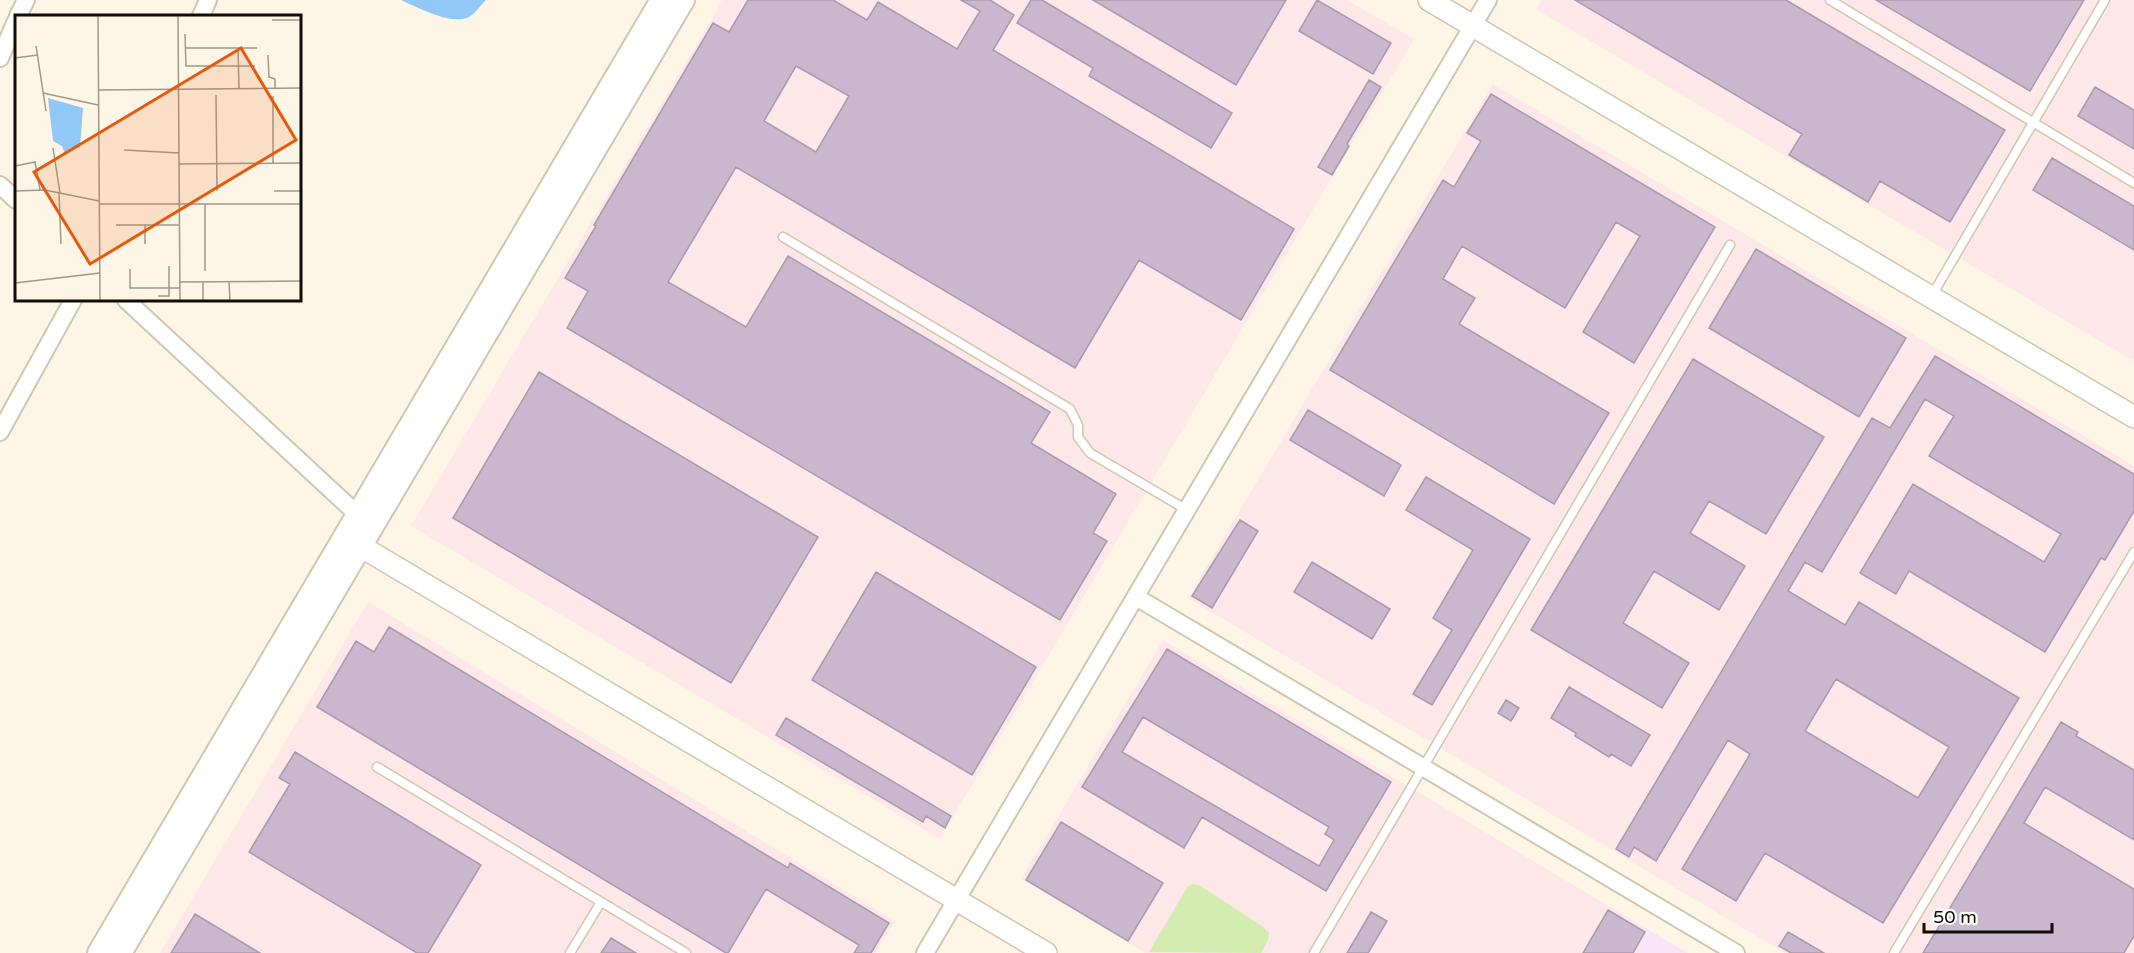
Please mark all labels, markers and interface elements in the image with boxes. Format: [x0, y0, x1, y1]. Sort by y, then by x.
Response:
inset map [15, 15, 302, 302]
scale bar [1924, 896, 2052, 934]
text: 50 m [1933, 906, 1977, 928]

